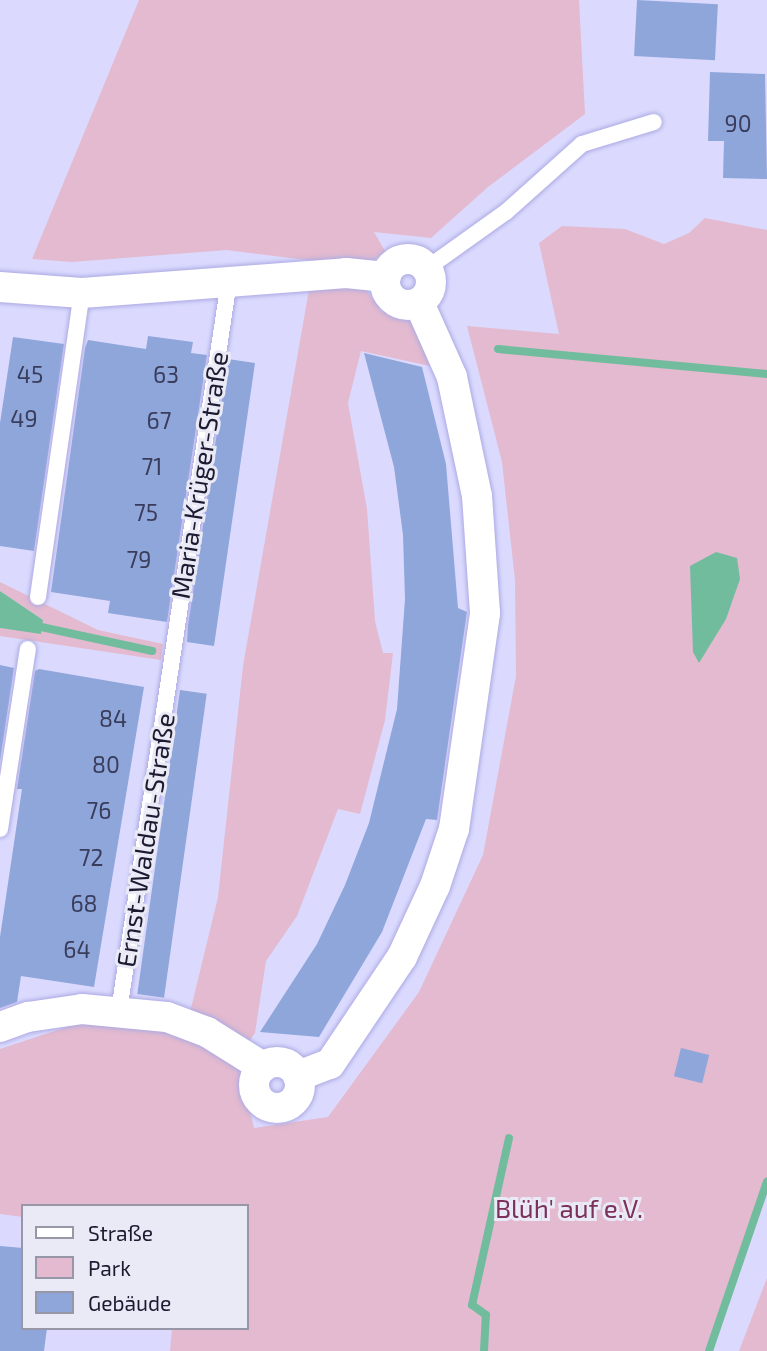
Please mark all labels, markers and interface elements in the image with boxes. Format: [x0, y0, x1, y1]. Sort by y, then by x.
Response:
house number: 90 [724, 109, 752, 137]
street label: Maria-Krüger-Straße [164, 349, 234, 601]
house number: 45 [17, 360, 43, 388]
house number: 63 [153, 360, 179, 388]
house number: 49 [10, 404, 38, 432]
house number: 67 [147, 406, 171, 434]
house number: 71 [142, 452, 162, 480]
house number: 75 [134, 498, 158, 526]
house number: 79 [127, 545, 151, 573]
house number: 84 [99, 704, 127, 732]
street label: Ernst-Waldau-Straße [110, 711, 180, 969]
house number: 80 [92, 750, 120, 778]
house number: 76 [87, 796, 111, 824]
house number: 72 [79, 843, 103, 871]
house number: 68 [70, 889, 98, 917]
house number: 64 [63, 935, 91, 963]
park label: Blüh' auf e.V. [495, 1192, 643, 1224]
legend [21, 1204, 248, 1330]
text: Straße [88, 1220, 153, 1245]
text: Park [88, 1255, 131, 1280]
text: Gebäude [88, 1290, 171, 1315]

